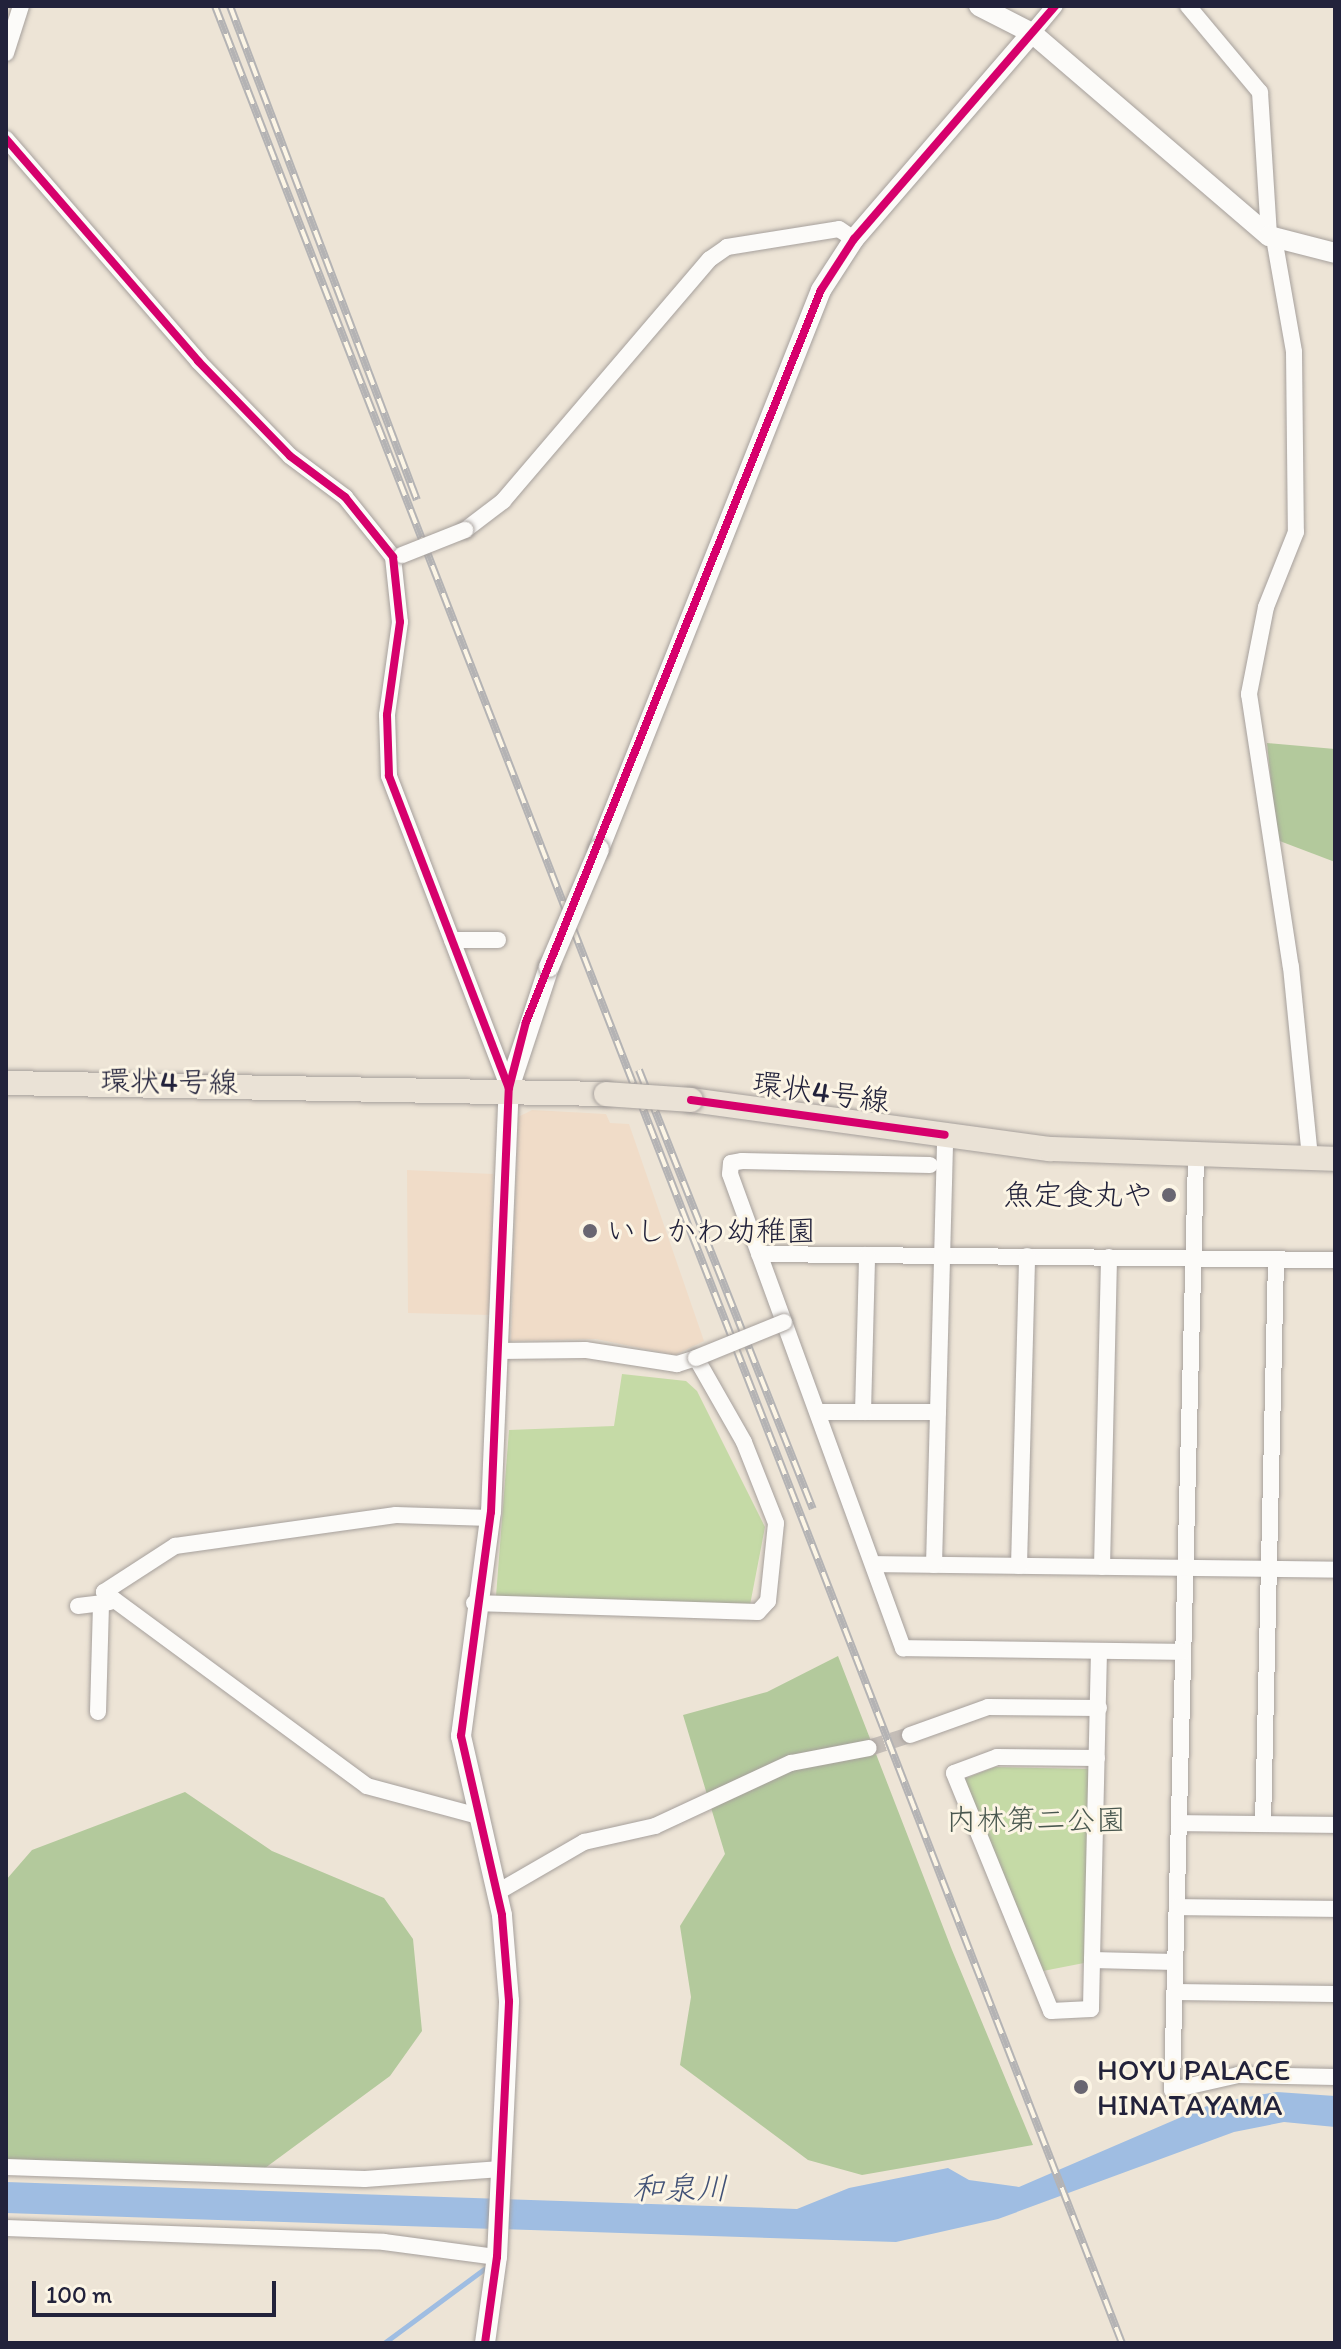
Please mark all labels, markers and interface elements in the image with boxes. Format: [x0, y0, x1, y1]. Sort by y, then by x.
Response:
street label: 環状4号線 [100, 1063, 238, 1101]
street label: 環状4号線 [750, 1065, 892, 1119]
place label: 魚定食丸や [1003, 1177, 1153, 1213]
marker: 魚定食丸や [1160, 1186, 1178, 1204]
place label: いしかわ幼稚園 [606, 1213, 816, 1249]
marker: いしかわ幼稚園 [581, 1222, 599, 1240]
park label: 内林第二公園 [946, 1802, 1126, 1838]
place label: HOYU PALACE HINATAYAMA [1097, 2052, 1289, 2122]
marker: HOYU PALACE HINATAYAMA [1072, 2078, 1090, 2096]
water label: 和泉川 [632, 2169, 728, 2207]
scale bar [36, 2265, 280, 2315]
text: 100 m [46, 2280, 112, 2309]

